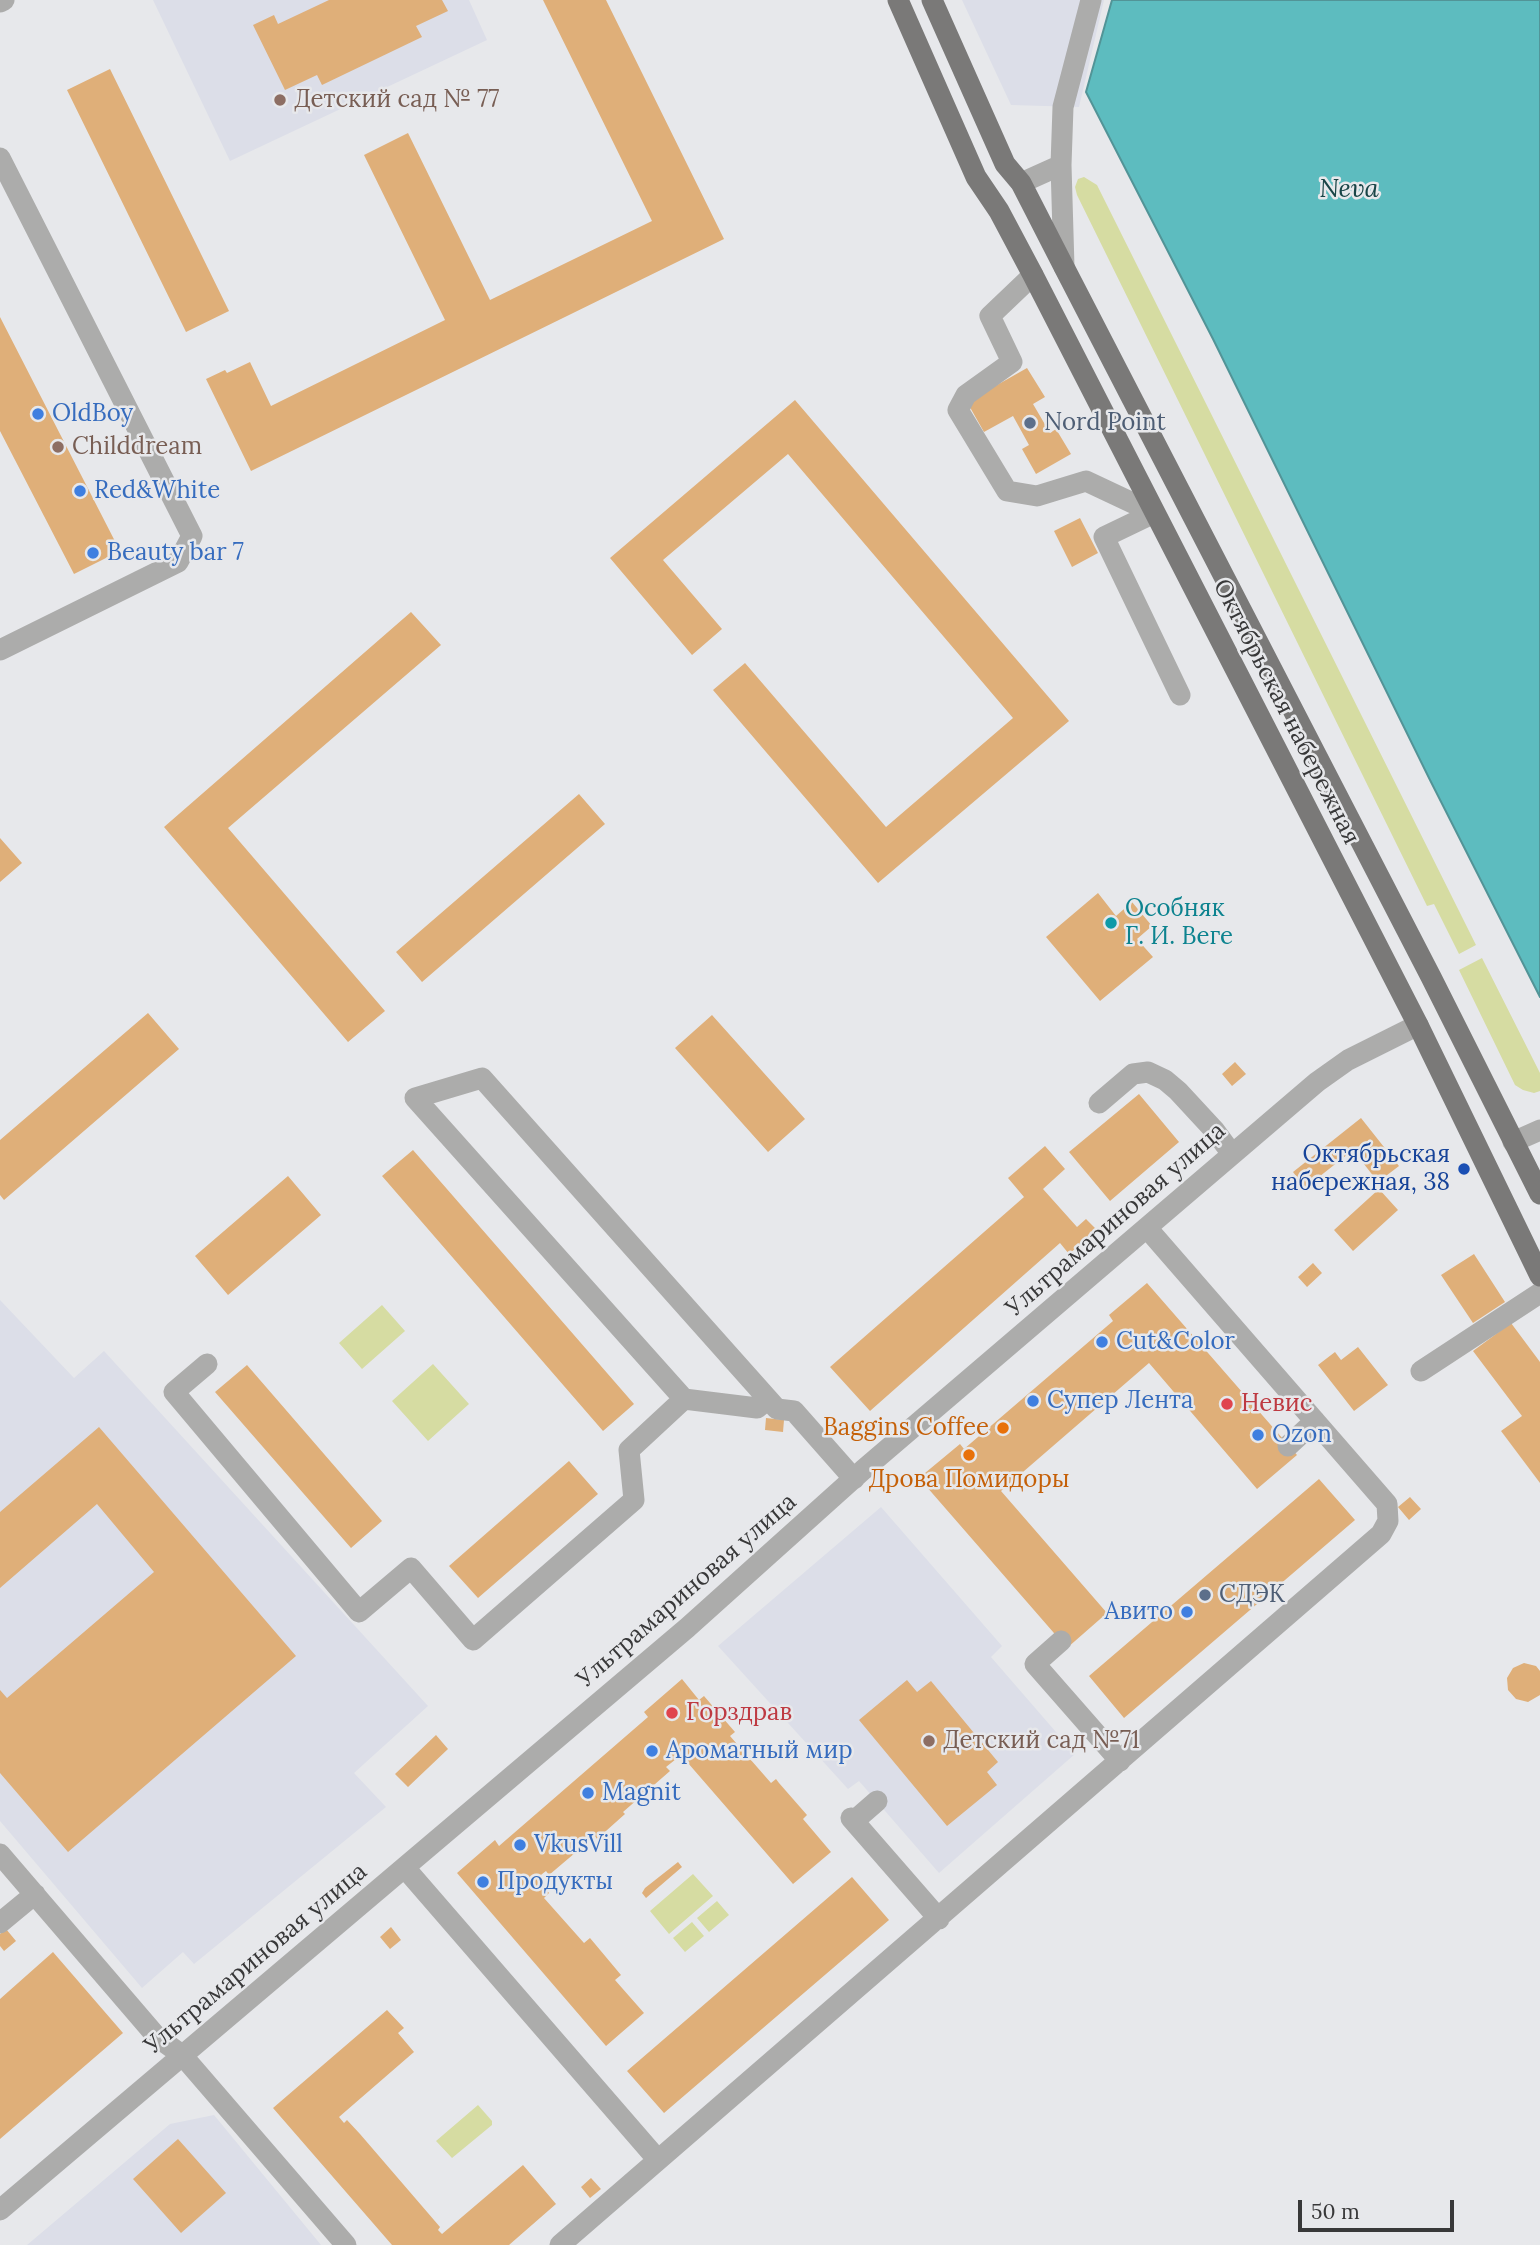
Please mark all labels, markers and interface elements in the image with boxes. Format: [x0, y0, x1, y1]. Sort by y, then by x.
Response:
place label: Детский сад № 77 [294, 86, 499, 114]
marker: Детский сад № 77 [272, 92, 288, 108]
water label: Neva [1319, 174, 1379, 206]
place label: OldBoy [52, 400, 133, 428]
marker: OldBoy [30, 406, 46, 422]
place label: Nord Point [1044, 409, 1166, 437]
marker: Nord Point [1022, 415, 1038, 431]
place label: Childdream [72, 433, 202, 461]
marker: Childdream [50, 439, 66, 455]
place label: Red&White [94, 477, 220, 505]
marker: Red&White [72, 483, 88, 499]
place label: Beauty bar 7 [107, 539, 244, 567]
marker: Beauty bar 7 [85, 545, 101, 561]
street label: Октябрьская набережная [1207, 575, 1365, 849]
place label: Особняк Г. И. Веге [1125, 895, 1233, 951]
marker: Особняк Г. И. Веге [1103, 915, 1119, 931]
street label: Ультрамариновая улица [1000, 1117, 1232, 1323]
place label: Октябрьская набережная, 38 [1271, 1141, 1450, 1197]
marker: Октябрьская набережная, 38 [1456, 1161, 1472, 1177]
place label: Cut&Color [1116, 1328, 1235, 1356]
marker: Cut&Color [1094, 1334, 1110, 1350]
place label: Супер Лента [1047, 1387, 1193, 1415]
place label: Невис [1241, 1390, 1313, 1418]
marker: Супер Лента [1025, 1393, 1041, 1409]
marker: Невис [1219, 1396, 1235, 1412]
place label: Baggins Coffee [823, 1414, 989, 1442]
marker: Baggins Coffee [995, 1420, 1011, 1436]
place label: Ozon [1272, 1421, 1332, 1449]
marker: Ozon [1250, 1427, 1266, 1443]
marker: Дрова Помидоры [961, 1447, 977, 1463]
place label: Дрова Помидоры [868, 1466, 1070, 1494]
street label: Ультрамариновая улица [571, 1488, 803, 1694]
place label: СДЭК [1219, 1581, 1285, 1609]
marker: СДЭК [1197, 1587, 1213, 1603]
place label: Авито [1105, 1598, 1173, 1626]
marker: Авито [1179, 1604, 1195, 1620]
place label: Горздрав [686, 1699, 792, 1727]
marker: Горздрав [664, 1705, 680, 1721]
place label: Детский сад №71 [943, 1727, 1140, 1755]
marker: Детский сад №71 [921, 1733, 937, 1749]
place label: Ароматный мир [666, 1737, 853, 1765]
marker: Ароматный мир [644, 1743, 660, 1759]
place label: Magnit [602, 1779, 681, 1807]
marker: Magnit [580, 1785, 596, 1801]
place label: VkusVill [534, 1831, 623, 1859]
marker: VkusVill [512, 1837, 528, 1853]
street label: Ультрамариновая улица [139, 1858, 373, 2060]
place label: Продукты [497, 1868, 613, 1896]
marker: Продукты [475, 1874, 491, 1890]
scale bar [1302, 2186, 1458, 2230]
text: 50 m [1311, 2198, 1360, 2225]

